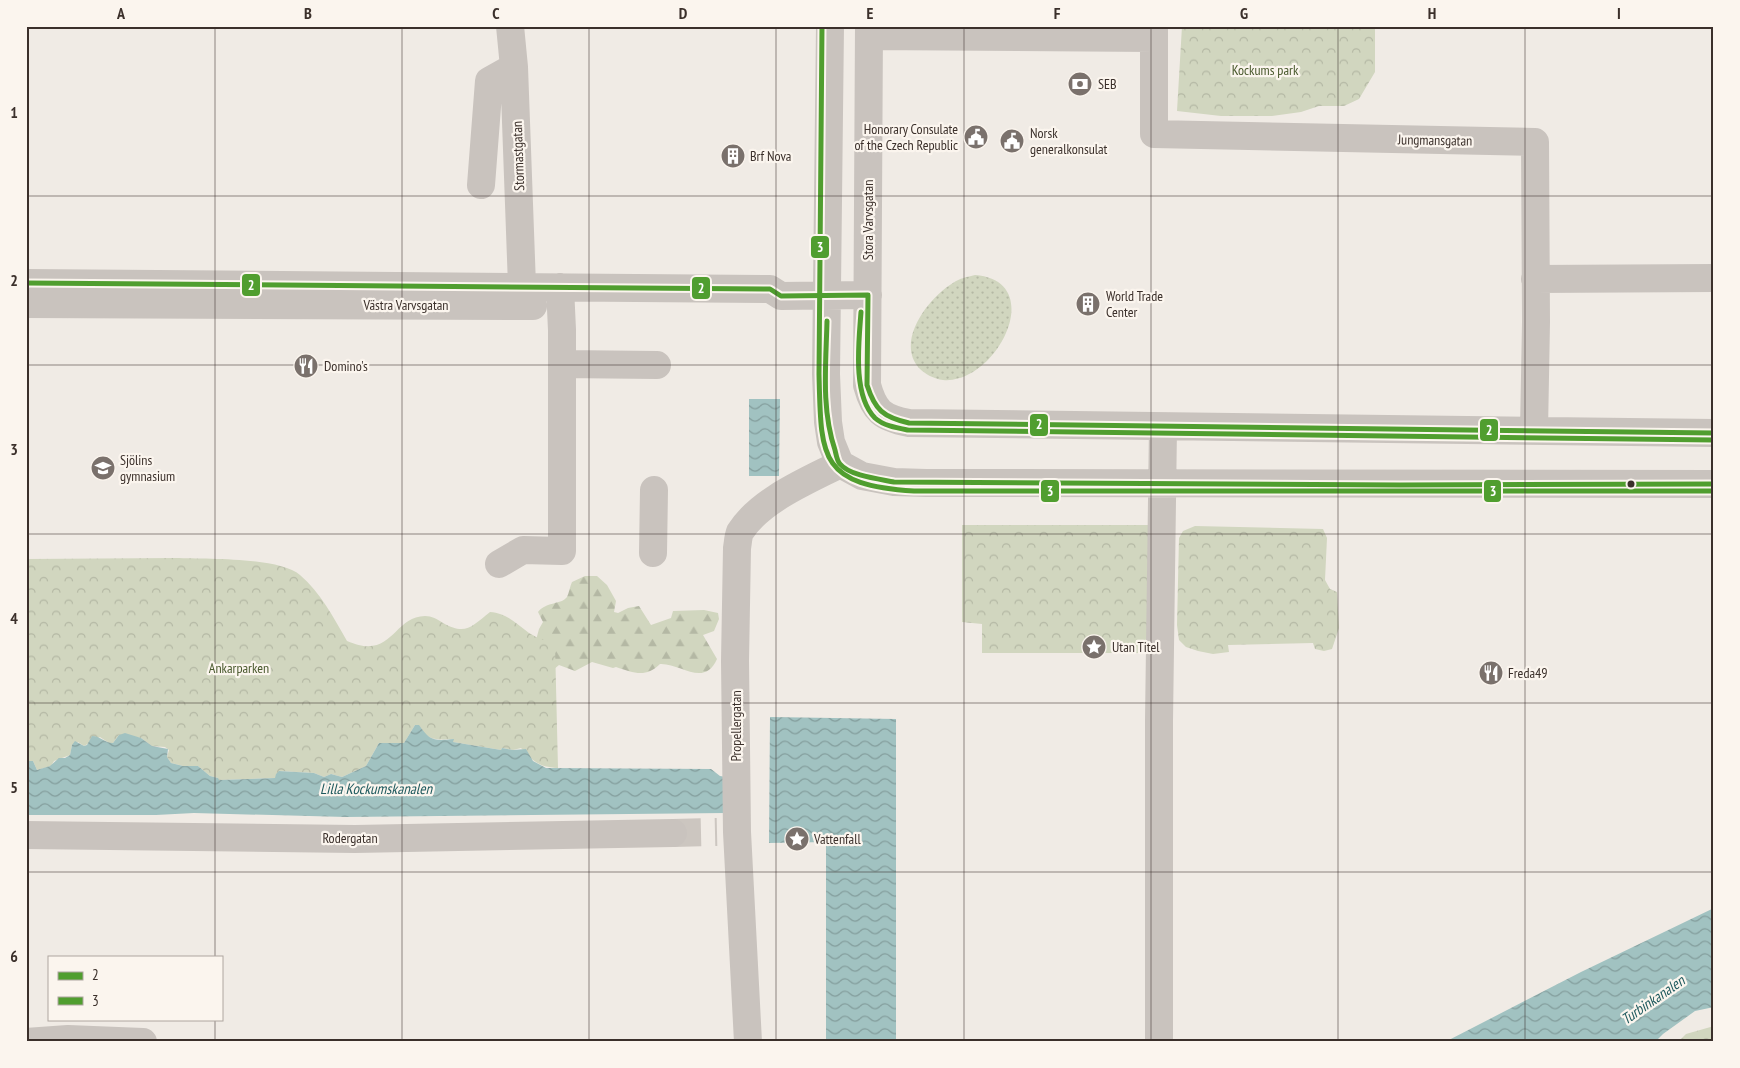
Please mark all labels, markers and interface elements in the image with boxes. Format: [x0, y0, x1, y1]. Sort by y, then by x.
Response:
text: A [116, 3, 126, 23]
text: B [304, 3, 312, 23]
text: C [492, 3, 500, 23]
text: D [679, 3, 688, 23]
text: E [867, 3, 874, 23]
text: F [1054, 3, 1061, 23]
text: G [1240, 3, 1248, 23]
text: H [1428, 3, 1436, 23]
text: I [1617, 3, 1621, 23]
park label: Kockums park [1232, 61, 1299, 79]
bank icon: SEB [1067, 71, 1093, 97]
place label: SEB [1098, 75, 1117, 93]
text: 1 [10, 102, 18, 122]
place label: Honorary Consulate of the Czech Republic [854, 120, 958, 154]
street label: Stormastgatan [508, 121, 528, 191]
public building icon: Honorary Consulate of the Czech Republic [963, 124, 989, 150]
place label: Norsk generalkonsulat [1030, 124, 1108, 158]
public building icon: Norsk generalkonsulat [999, 128, 1025, 154]
street label: Jungmansgatan [1397, 130, 1472, 150]
building icon: Brf Nova [720, 143, 746, 169]
place label: Brf Nova [750, 147, 791, 165]
street label: Stora Varvsgatan [859, 180, 877, 260]
line badge: 3 [810, 235, 830, 259]
text: 3 [817, 238, 823, 256]
text: 2 [10, 270, 18, 290]
line badge: 2 [241, 273, 261, 297]
text: 2 [248, 276, 254, 294]
line badge: 2 [691, 276, 711, 300]
text: 2 [698, 279, 704, 297]
place label: World Trade Center [1106, 287, 1163, 321]
building icon: World Trade Center [1075, 291, 1101, 317]
street label: Västra Varvsgatan [363, 296, 448, 314]
restaurant icon: Domino's [293, 353, 319, 379]
place label: Domino's [324, 357, 368, 375]
line badge: 2 [1029, 413, 1049, 437]
text: 2 [1036, 415, 1042, 433]
line badge: 2 [1479, 418, 1499, 442]
text: 2 [1486, 421, 1492, 439]
text: 3 [10, 439, 18, 459]
place label: Sjölins gymnasium [120, 451, 175, 485]
school or university icon: Sjölins gymnasium [90, 455, 116, 481]
line badge: 3 [1040, 479, 1060, 503]
line badge: 3 [1483, 479, 1502, 503]
unlabelled marker [1626, 479, 1636, 489]
text: 3 [1047, 482, 1053, 500]
text: 3 [1490, 482, 1496, 500]
text: 4 [10, 608, 18, 628]
place icon: Utan Titel [1081, 634, 1107, 660]
place label: Utan Titel [1112, 638, 1160, 656]
park label: Ankarparken [209, 659, 269, 677]
restaurant icon: Freda49 [1478, 660, 1504, 686]
place label: Freda49 [1508, 664, 1548, 682]
street label: Propellergatan [727, 690, 745, 762]
text: 5 [10, 777, 18, 797]
water label: Lilla Kockumskanalen [320, 779, 433, 798]
place icon: Vattenfall [784, 826, 810, 852]
street label: Rodergatan [322, 829, 378, 847]
place label: Vattenfall [813, 830, 861, 848]
text: 6 [10, 946, 18, 966]
legend [48, 956, 222, 1020]
text: 2 [92, 965, 99, 984]
water label: Turbinkanalen [1617, 970, 1689, 1028]
text: 3 [92, 991, 99, 1010]

